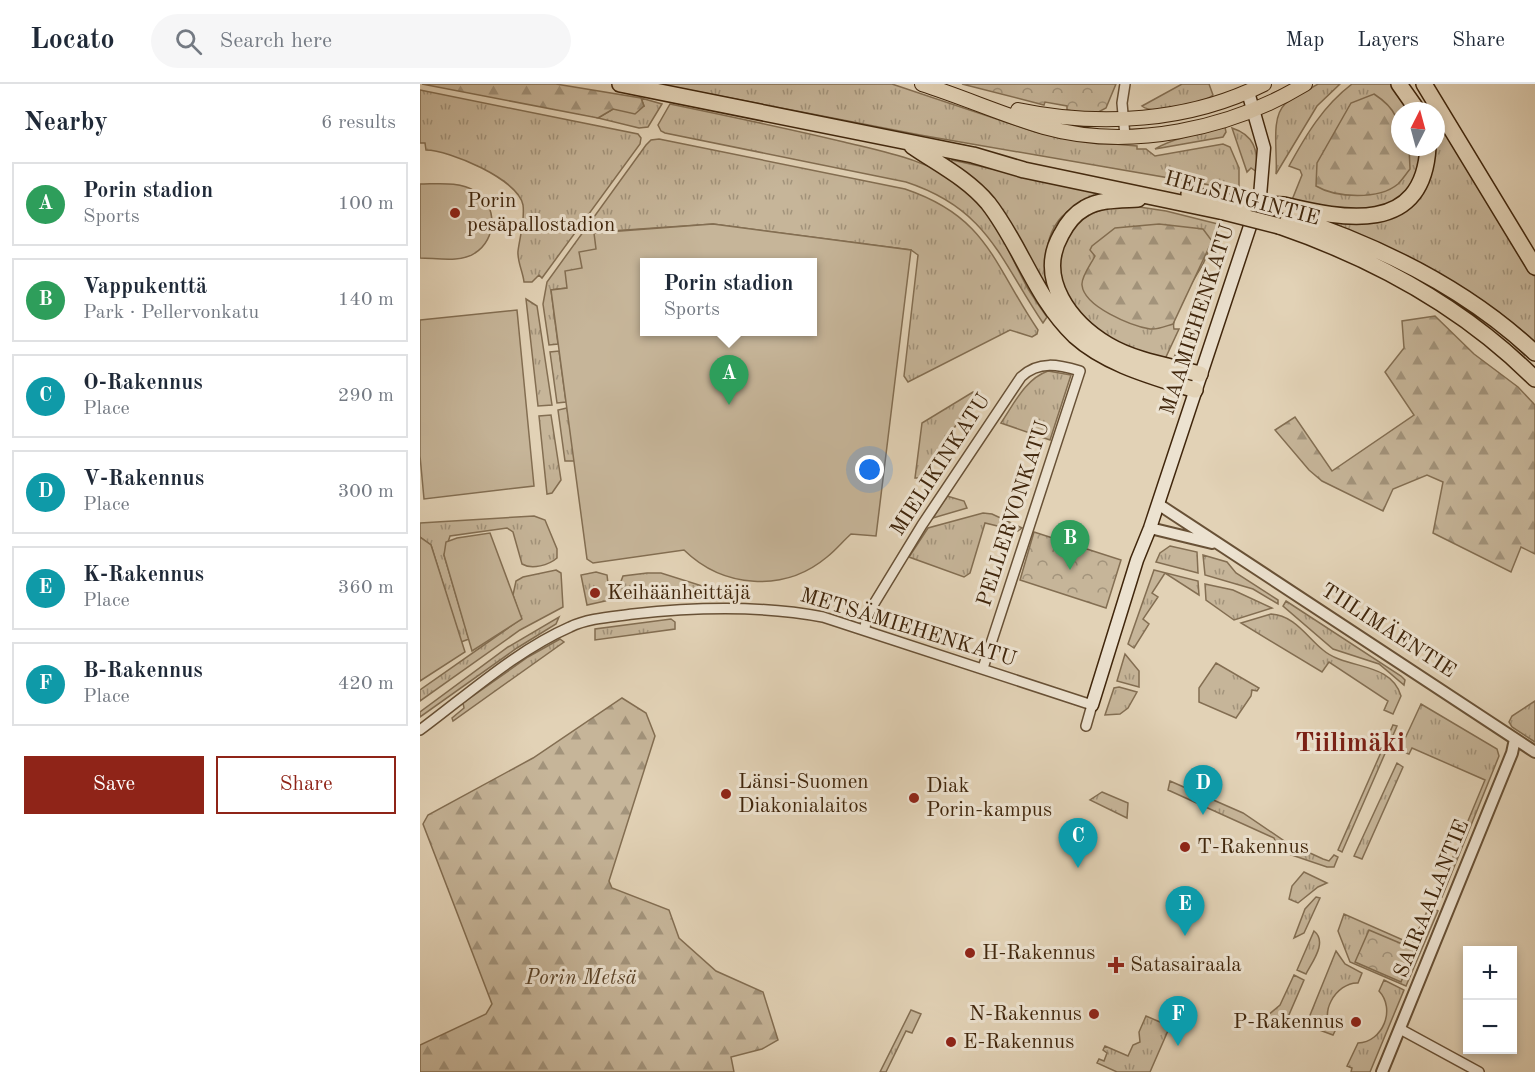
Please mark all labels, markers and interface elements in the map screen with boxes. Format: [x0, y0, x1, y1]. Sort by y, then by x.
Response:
search box [151, 14, 571, 68]
icon: search [172, 25, 205, 58]
text: Locato [30, 27, 115, 55]
text: Search here [220, 30, 332, 52]
text: Map [1285, 30, 1324, 51]
text: Layers [1357, 30, 1419, 51]
text: Share [1452, 30, 1505, 51]
north arrow [1391, 102, 1445, 156]
text: Nearby [24, 110, 108, 136]
text: 6 results [321, 113, 396, 133]
street label: HELSINGINTIE [1162, 168, 1322, 230]
text: Porin stadion [83, 180, 213, 202]
place label: Porin pesäpallostadion [467, 191, 615, 236]
text: A [38, 194, 53, 214]
text: 100 m [338, 194, 394, 214]
marker: Porin pesäpallostadion [448, 206, 462, 220]
text: Sports [83, 207, 140, 227]
street label: MAAMIEHENKATU [1157, 222, 1239, 418]
popup [640, 258, 817, 336]
text: Porin stadion [663, 273, 794, 295]
text: Vappukenttä [83, 276, 207, 298]
text: B [38, 290, 53, 310]
text: 140 m [338, 290, 394, 310]
text: Sports [663, 300, 720, 320]
text: Park · Pellervonkatu [83, 303, 259, 323]
pin: A [710, 356, 748, 405]
text: O-Rakennus [83, 372, 203, 394]
text: C [39, 386, 52, 406]
text: 290 m [338, 386, 394, 406]
street label: MIELIKINKATU [887, 390, 995, 540]
text: Place [83, 399, 130, 419]
street label: PELLERVONKATU [974, 419, 1054, 609]
your location [855, 455, 884, 484]
text: V-Rakennus [83, 468, 204, 490]
text: D [38, 482, 53, 502]
text: 300 m [338, 482, 394, 502]
text: Place [83, 495, 130, 515]
pin: B [1050, 520, 1090, 570]
text: K-Rakennus [83, 564, 204, 586]
street label: TIILIMÄENTIE [1317, 576, 1461, 682]
text: E [39, 578, 52, 598]
text: 360 m [338, 578, 394, 598]
street label: METSÄMIEHENKATU [798, 581, 1020, 671]
place label: Keihäänheittäjä [607, 583, 751, 604]
marker: Keihäänheittäjä [588, 586, 602, 600]
text: Place [83, 591, 130, 611]
text: B-Rakennus [83, 660, 203, 682]
text: F [39, 674, 52, 694]
text: 420 m [338, 674, 394, 694]
text: Place [83, 687, 130, 707]
district label: Tiilimäki [1295, 730, 1405, 757]
button: Save [24, 756, 204, 814]
button: Share [216, 756, 396, 814]
pin: D [1184, 766, 1222, 815]
place label: Länsi-Suomen Diakonialaitos [738, 772, 869, 817]
place label: Diak Porin-kampus [926, 776, 1052, 821]
marker: Länsi-Suomen Diakonialaitos [719, 787, 733, 801]
marker: Diak Porin-kampus [907, 791, 921, 805]
street label: SAIRAALANTIE [1391, 817, 1473, 981]
pin: C [1058, 818, 1098, 868]
place label: T-Rakennus [1197, 837, 1309, 858]
marker: T-Rakennus [1178, 840, 1192, 854]
pin: E [1166, 886, 1204, 936]
place label: H-Rakennus [982, 943, 1095, 964]
marker: H-Rakennus [963, 946, 977, 960]
map controls [1463, 946, 1517, 1054]
button: + [1463, 946, 1517, 1000]
place label: Satasairaala [1130, 955, 1242, 976]
marker: Satasairaala [1107, 956, 1125, 974]
park label: Porin Metsä [524, 968, 637, 989]
pin: F [1158, 996, 1197, 1046]
button: − [1463, 1000, 1517, 1054]
place label: N-Rakennus [969, 1004, 1082, 1025]
marker: N-Rakennus [1087, 1007, 1101, 1021]
place label: P-Rakennus [1233, 1012, 1344, 1033]
marker: P-Rakennus [1349, 1015, 1363, 1029]
place label: E-Rakennus [963, 1032, 1074, 1053]
marker: E-Rakennus [944, 1035, 958, 1049]

